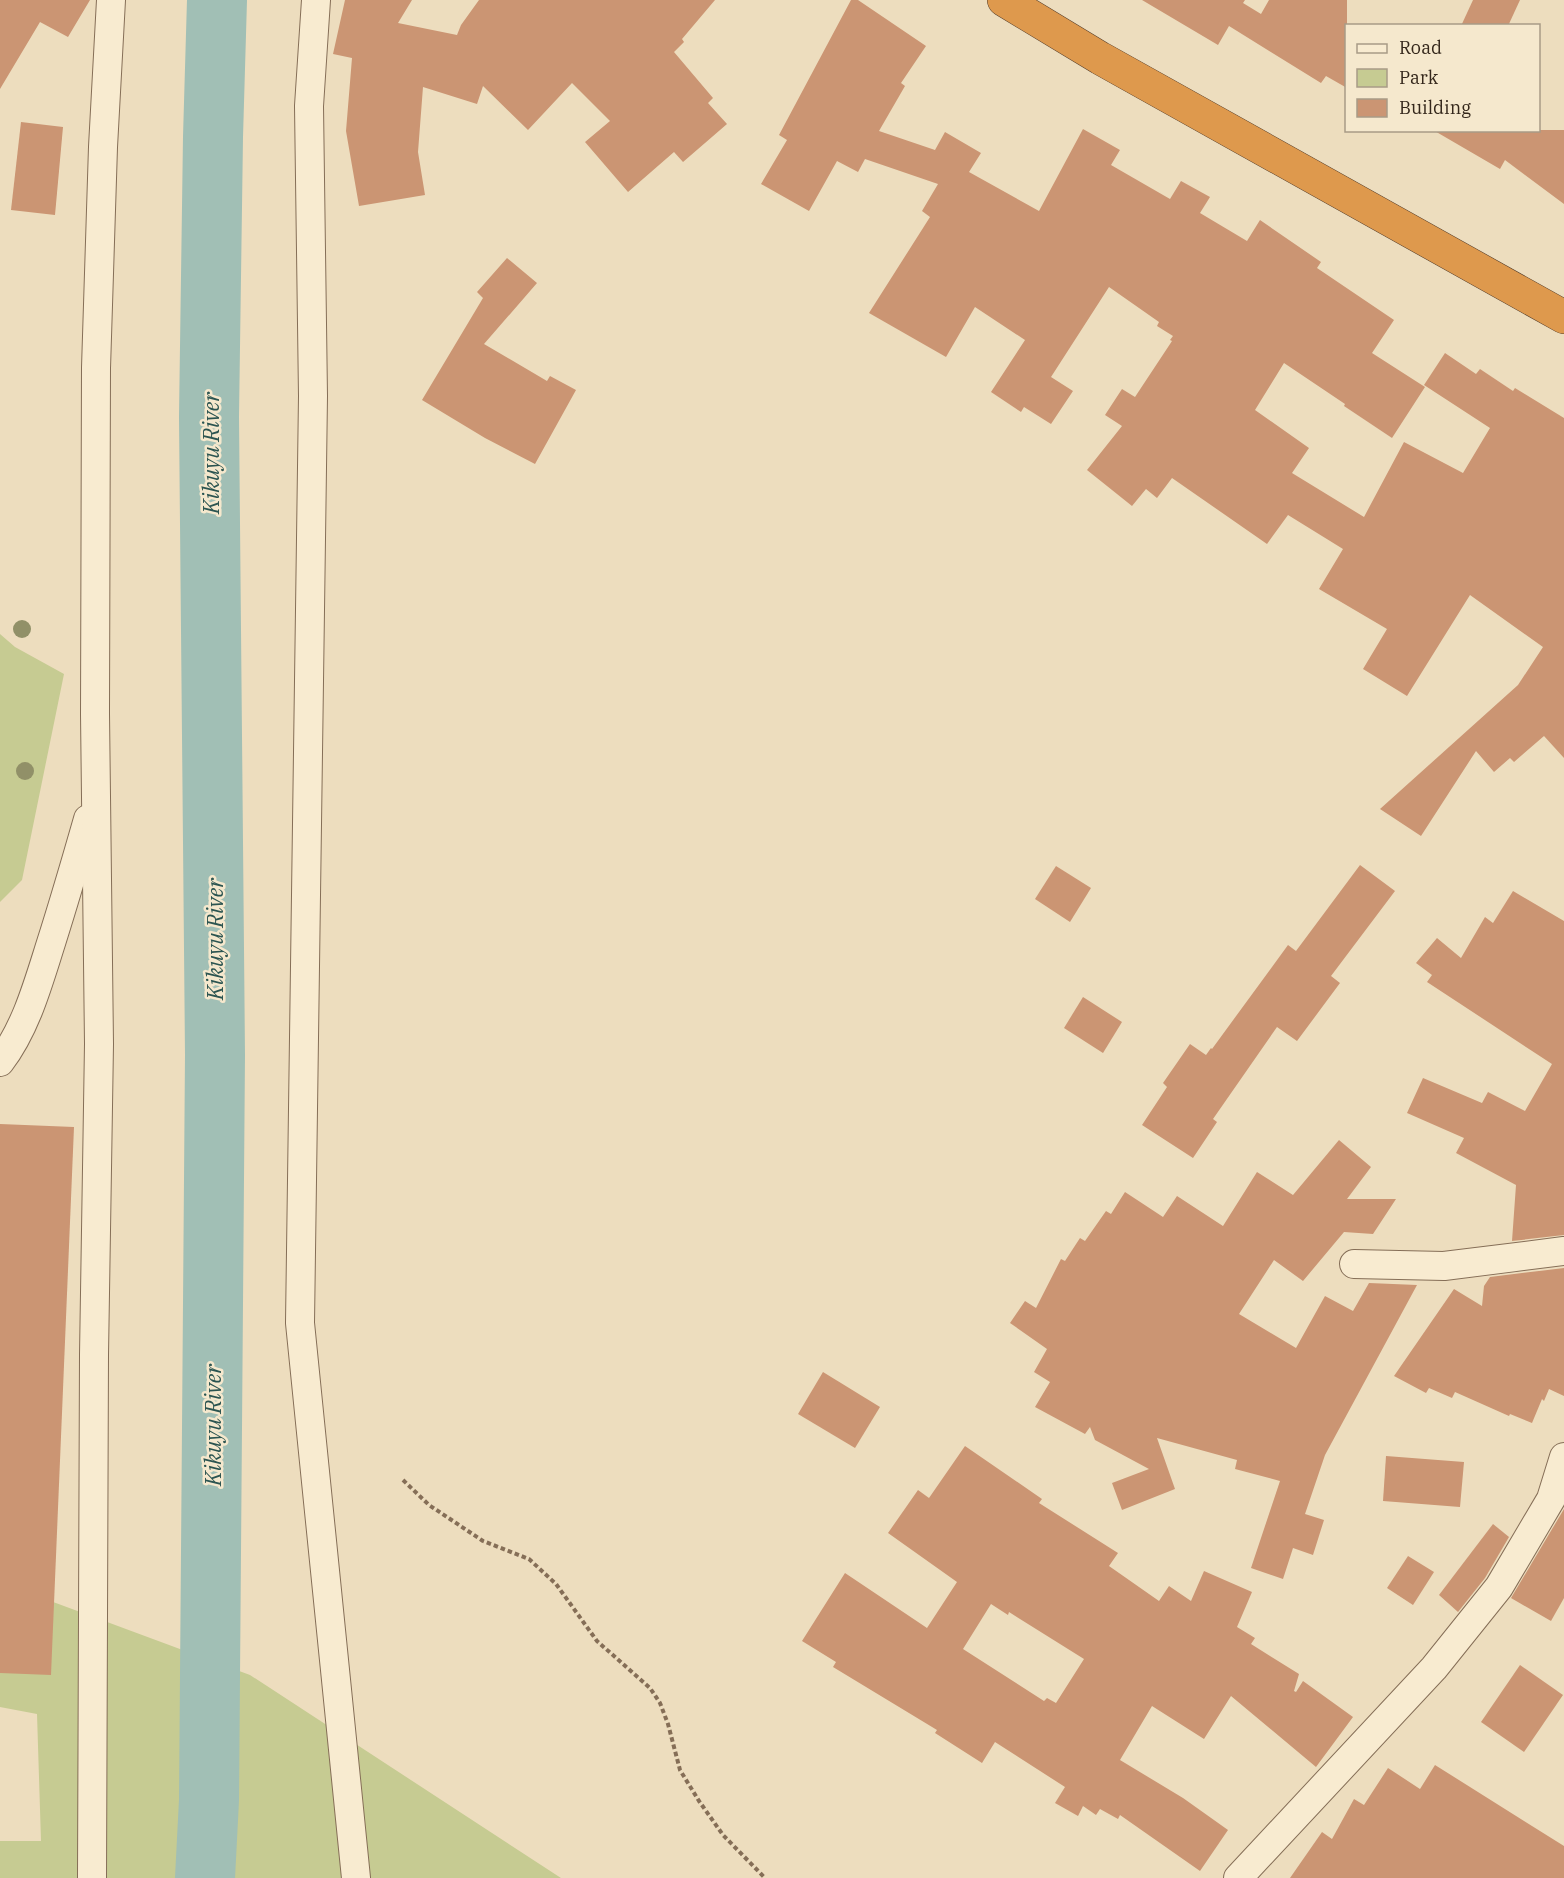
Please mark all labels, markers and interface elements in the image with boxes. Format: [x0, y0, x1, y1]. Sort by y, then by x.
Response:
legend [1345, 24, 1540, 132]
text: Road [1399, 36, 1442, 59]
text: Park [1399, 66, 1439, 89]
text: Building [1399, 96, 1471, 119]
water label: Kikuyu River [196, 391, 225, 515]
water label: Kikuyu River [200, 877, 229, 1001]
water label: Kikuyu River [198, 1363, 227, 1487]

